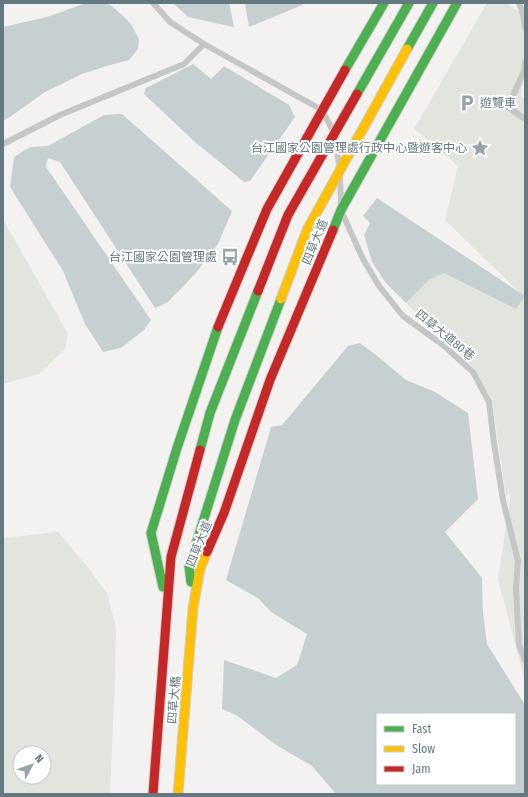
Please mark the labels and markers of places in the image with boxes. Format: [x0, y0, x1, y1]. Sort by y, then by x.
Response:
parking icon: 遊覽車 [457, 93, 477, 113]
place label: 遊覽車 [480, 96, 516, 110]
place icon: 台江國家公園管理處行政中心暨遊客中心 [470, 138, 490, 158]
place label: 台江國家公園管理處行政中心暨遊客中心 [251, 141, 467, 155]
bus stop icon: 台江國家公園管理處 [220, 247, 240, 267]
place label: 台江國家公園管理處 [109, 250, 217, 264]

